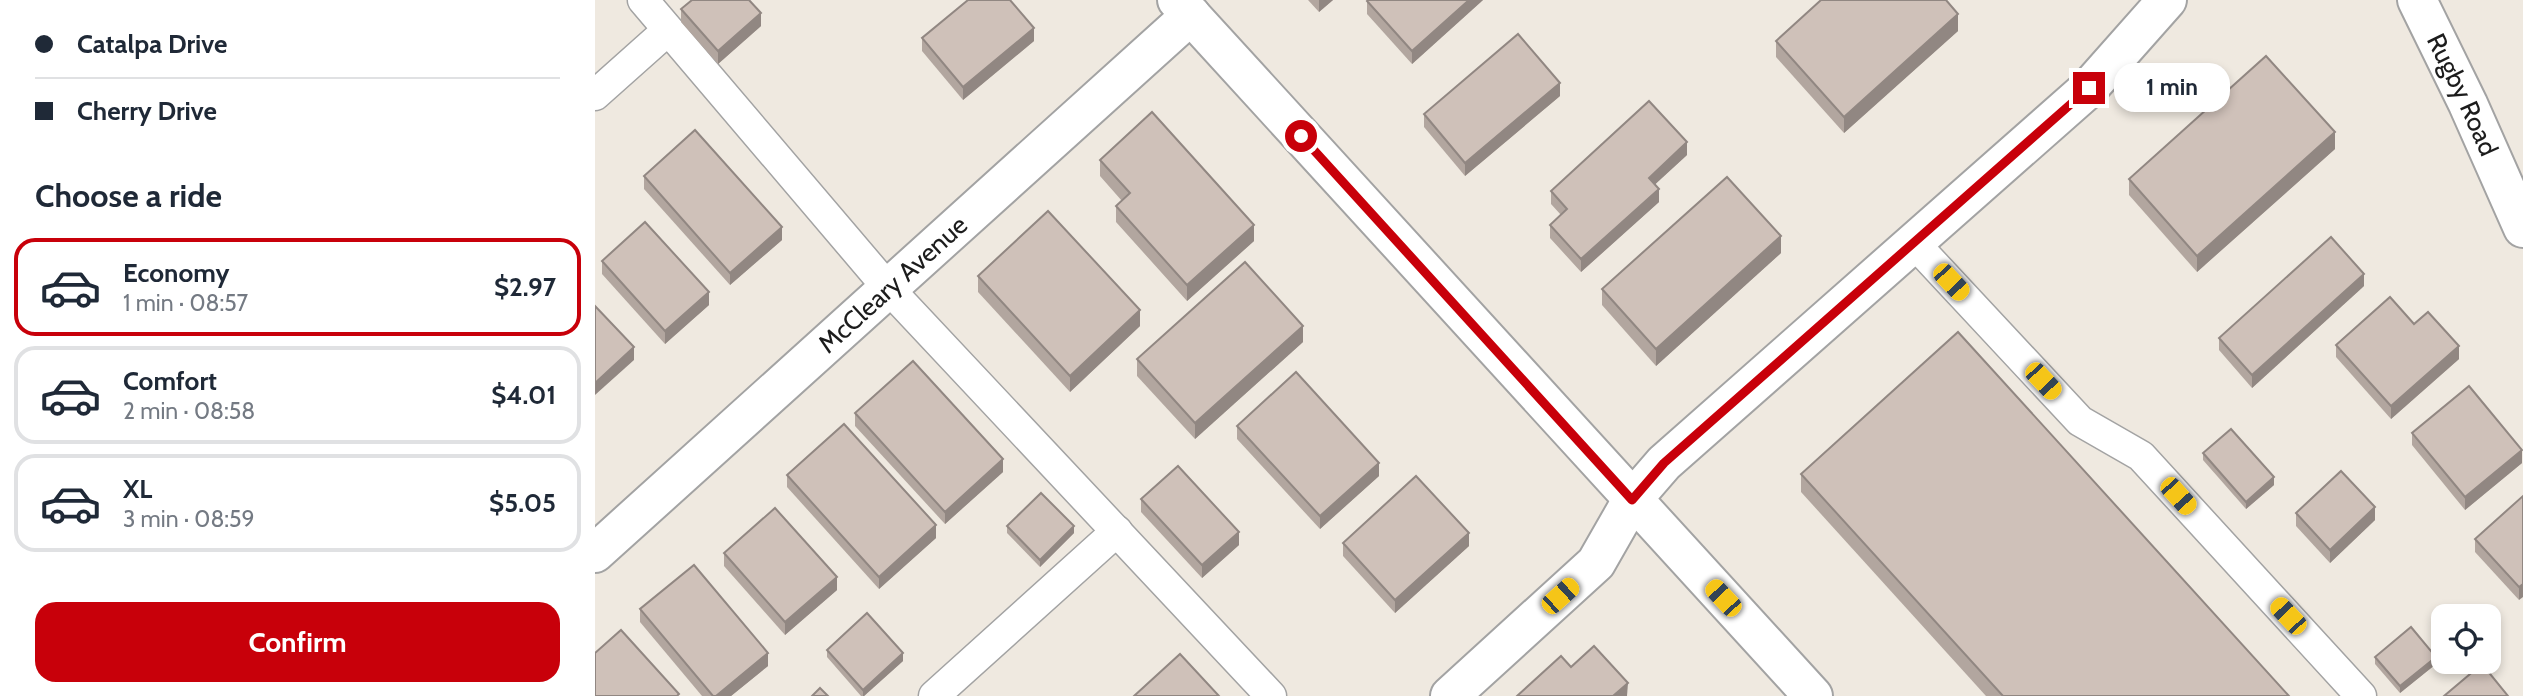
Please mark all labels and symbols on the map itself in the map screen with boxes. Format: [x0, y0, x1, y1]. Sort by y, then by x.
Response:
street label: Rugby Road [2420, 28, 2505, 161]
callout: 1 min [2113, 64, 2229, 112]
route end [2073, 72, 2105, 104]
route start [1285, 120, 1317, 152]
street label: McCleary Avenue [811, 209, 974, 360]
car [1929, 259, 1974, 305]
car [2021, 358, 2066, 404]
car [2157, 473, 2200, 519]
car [1538, 574, 1583, 618]
car [1701, 575, 1746, 621]
car [2266, 593, 2311, 639]

